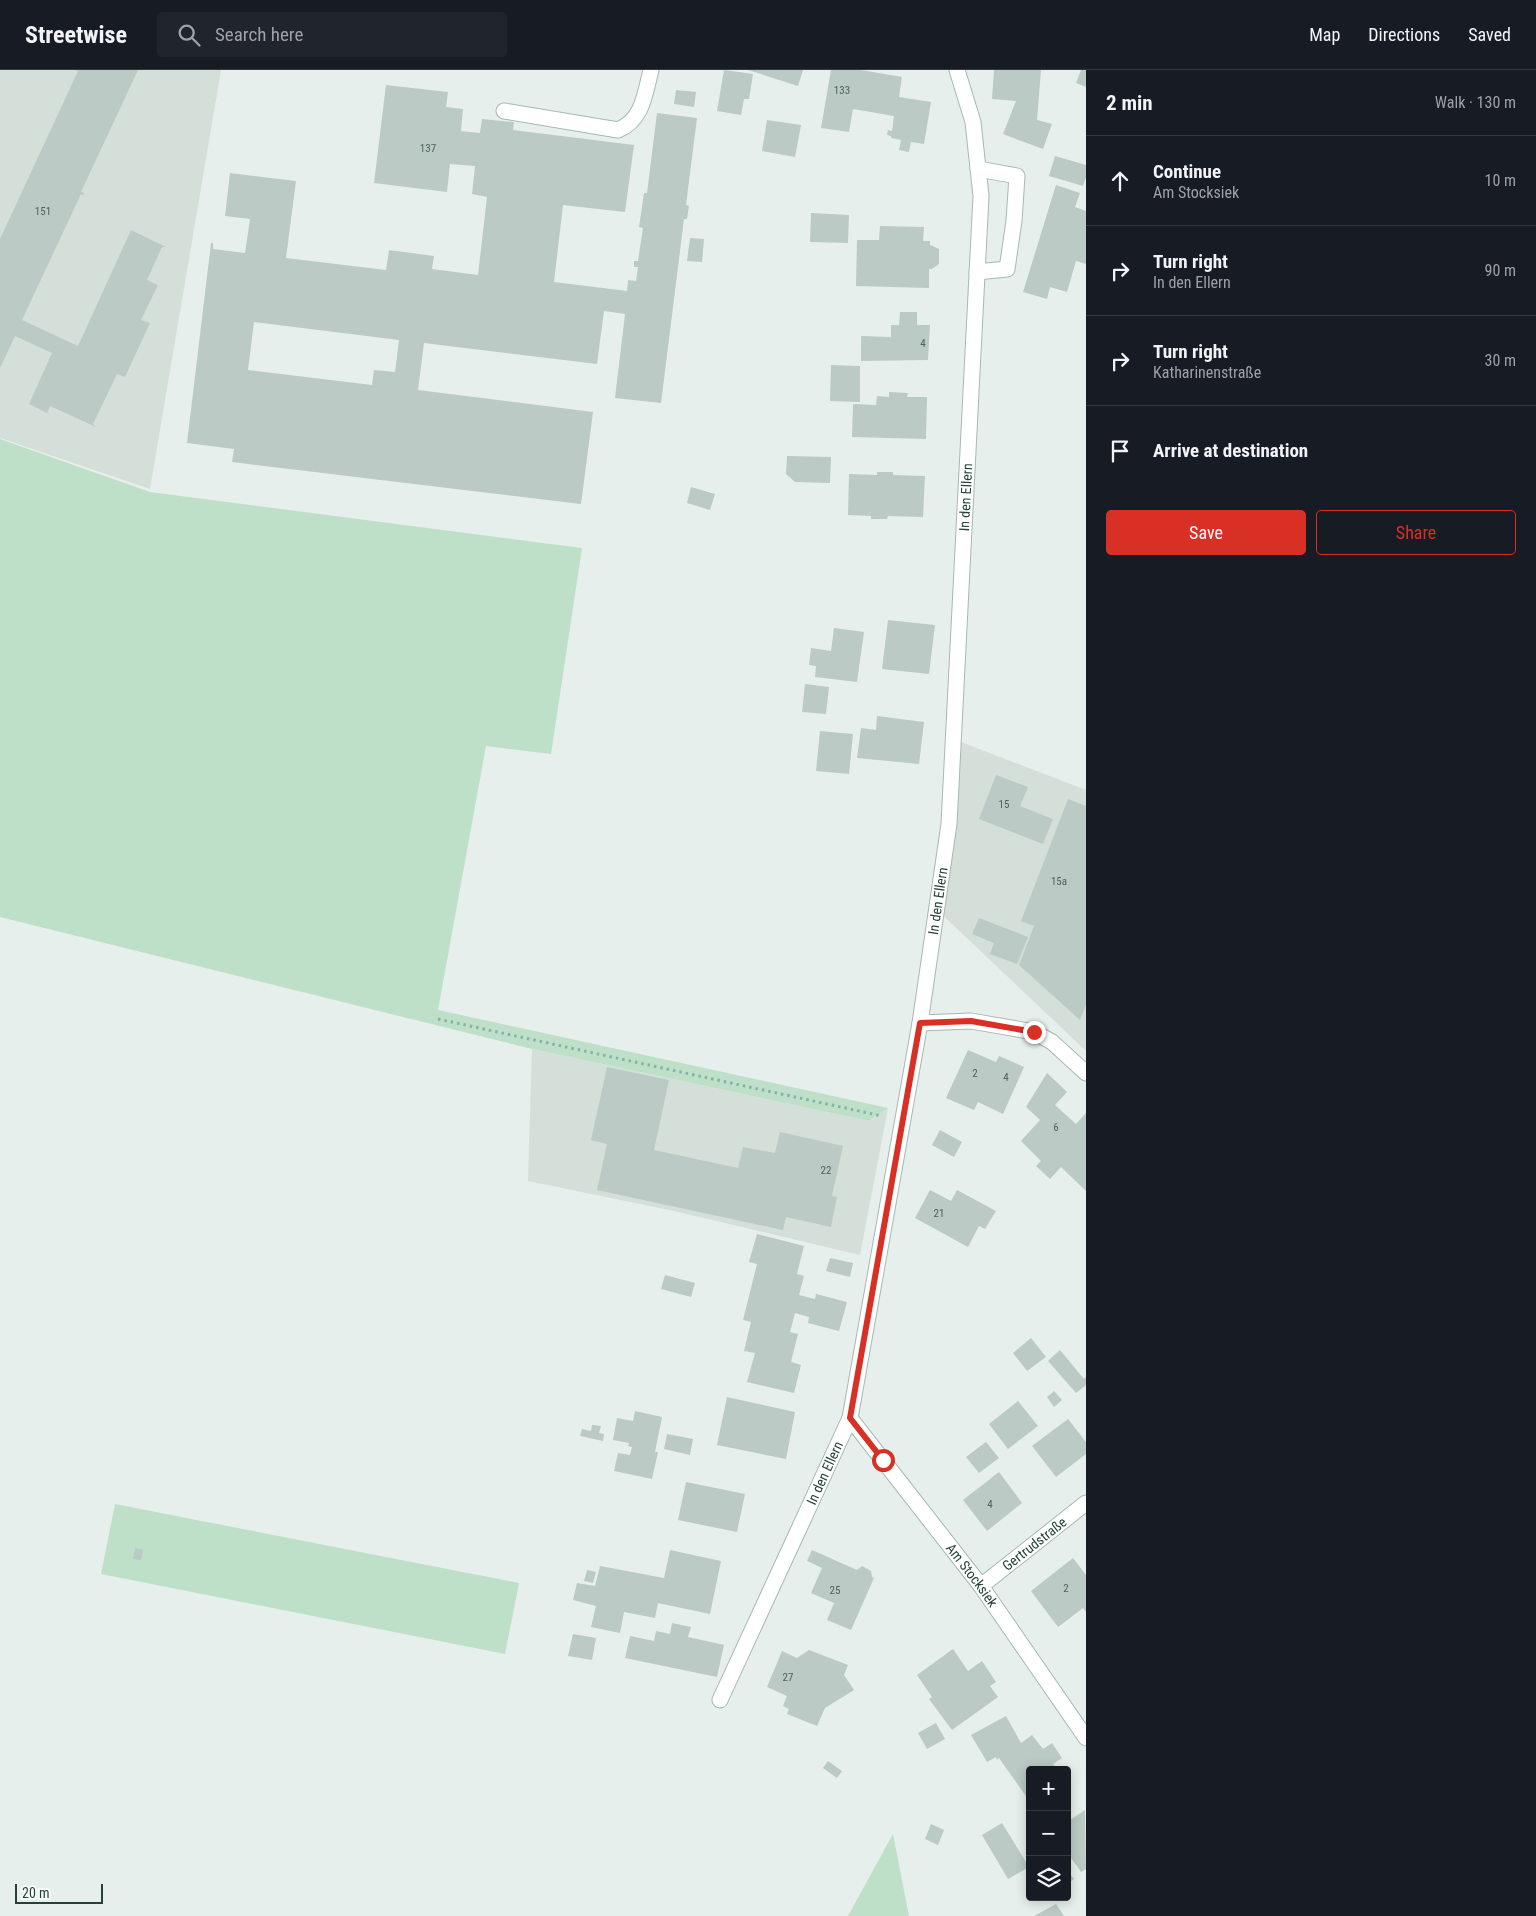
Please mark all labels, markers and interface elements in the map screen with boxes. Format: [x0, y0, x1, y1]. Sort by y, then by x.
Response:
search box [157, 12, 507, 57]
text: Streetwise [25, 21, 127, 49]
icon: search [175, 21, 203, 49]
text: Search here [215, 23, 303, 46]
text: Map [1309, 24, 1340, 45]
text: Directions [1368, 24, 1440, 45]
text: Saved [1468, 24, 1511, 45]
house number: 133 [834, 84, 850, 97]
text: 2 min [1106, 91, 1153, 115]
text: Walk · 130 m [1435, 93, 1516, 112]
house number: 137 [420, 142, 436, 155]
text: Continue [1153, 160, 1221, 183]
icon: ahead [1106, 167, 1134, 195]
text: 10 m [1484, 171, 1516, 190]
text: Am Stocksiek [1153, 183, 1239, 202]
house number: 151 [35, 205, 51, 218]
text: Turn right [1153, 250, 1228, 273]
icon: right [1106, 257, 1134, 285]
text: 90 m [1484, 261, 1516, 280]
text: In den Ellern [1153, 273, 1231, 292]
house number: 4 [920, 337, 926, 350]
text: Turn right [1153, 340, 1228, 363]
icon: right [1106, 347, 1134, 375]
text: 30 m [1484, 351, 1516, 370]
text: Katharinenstraße [1153, 363, 1261, 382]
icon: arrive [1106, 437, 1134, 465]
text: Arrive at destination [1153, 439, 1308, 462]
street label: In den Ellern [956, 463, 975, 532]
button: Save [1106, 510, 1306, 555]
button: Share [1316, 510, 1516, 555]
house number: 15 [999, 798, 1009, 811]
street label: In den Ellern [925, 866, 951, 936]
house number: 15a [1051, 875, 1067, 888]
route end [1023, 1021, 1046, 1044]
house number: 2 [972, 1067, 978, 1080]
house number: 4 [1003, 1071, 1009, 1084]
house number: 6 [1053, 1121, 1059, 1134]
house number: 22 [821, 1164, 831, 1177]
house number: 21 [934, 1207, 944, 1220]
street label: In den Ellern [803, 1439, 846, 1507]
route start [872, 1449, 895, 1472]
house number: 4 [987, 1498, 993, 1511]
street label: Gertrudstraße [999, 1513, 1070, 1574]
street label: Am Stocksiek [943, 1540, 1001, 1611]
house number: 2 [1063, 1582, 1069, 1595]
house number: 25 [830, 1584, 840, 1597]
house number: 27 [783, 1671, 793, 1684]
map controls [1026, 1766, 1071, 1901]
button: + [1026, 1766, 1071, 1811]
button: − [1026, 1811, 1071, 1856]
button: layers [1026, 1856, 1071, 1901]
scale bar [15, 1881, 102, 1904]
text: 20 m [22, 1885, 50, 1901]

